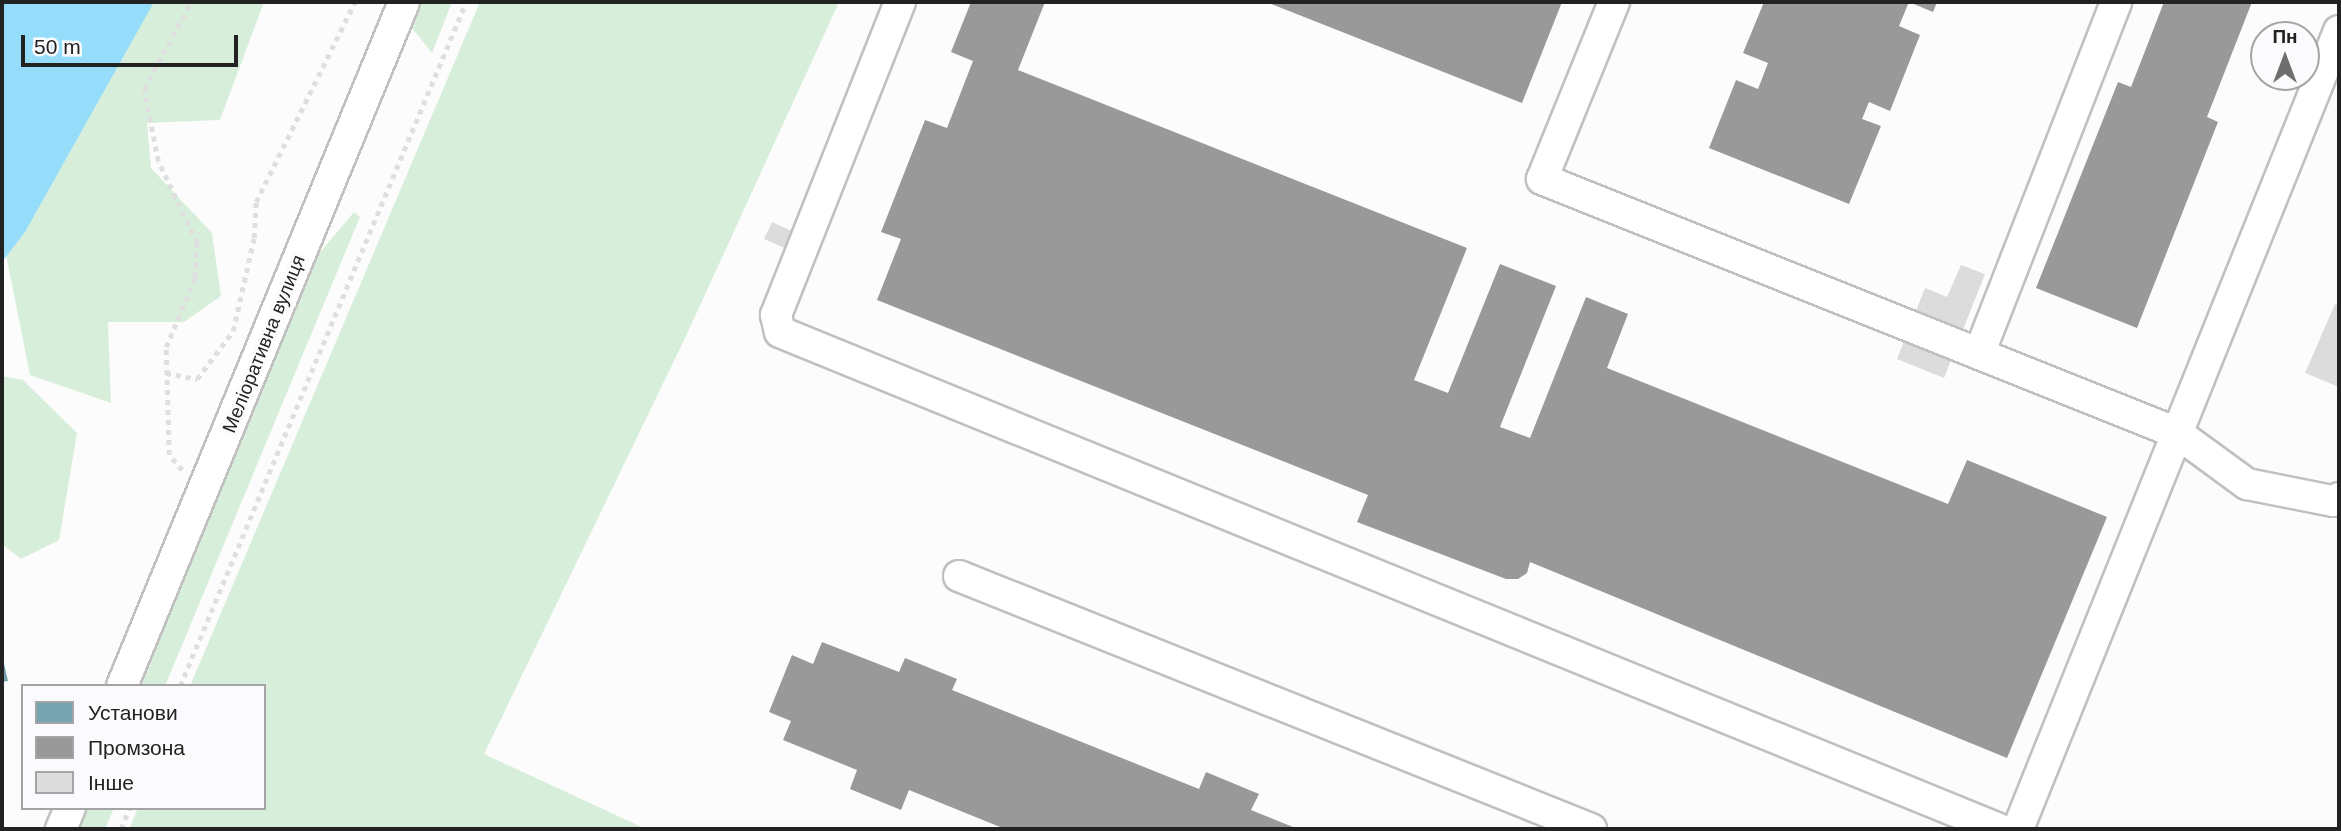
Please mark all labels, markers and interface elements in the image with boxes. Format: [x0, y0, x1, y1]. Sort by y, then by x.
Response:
scale bar [24, 21, 242, 65]
north arrow [2250, 21, 2320, 91]
text: Пн [2272, 26, 2298, 47]
text: 50 m [34, 35, 81, 58]
street label: Меліоративна вулиця [218, 252, 310, 436]
legend [21, 684, 266, 810]
text: Установи [88, 701, 178, 724]
text: Промзона [88, 736, 185, 759]
text: Інше [88, 771, 134, 794]

